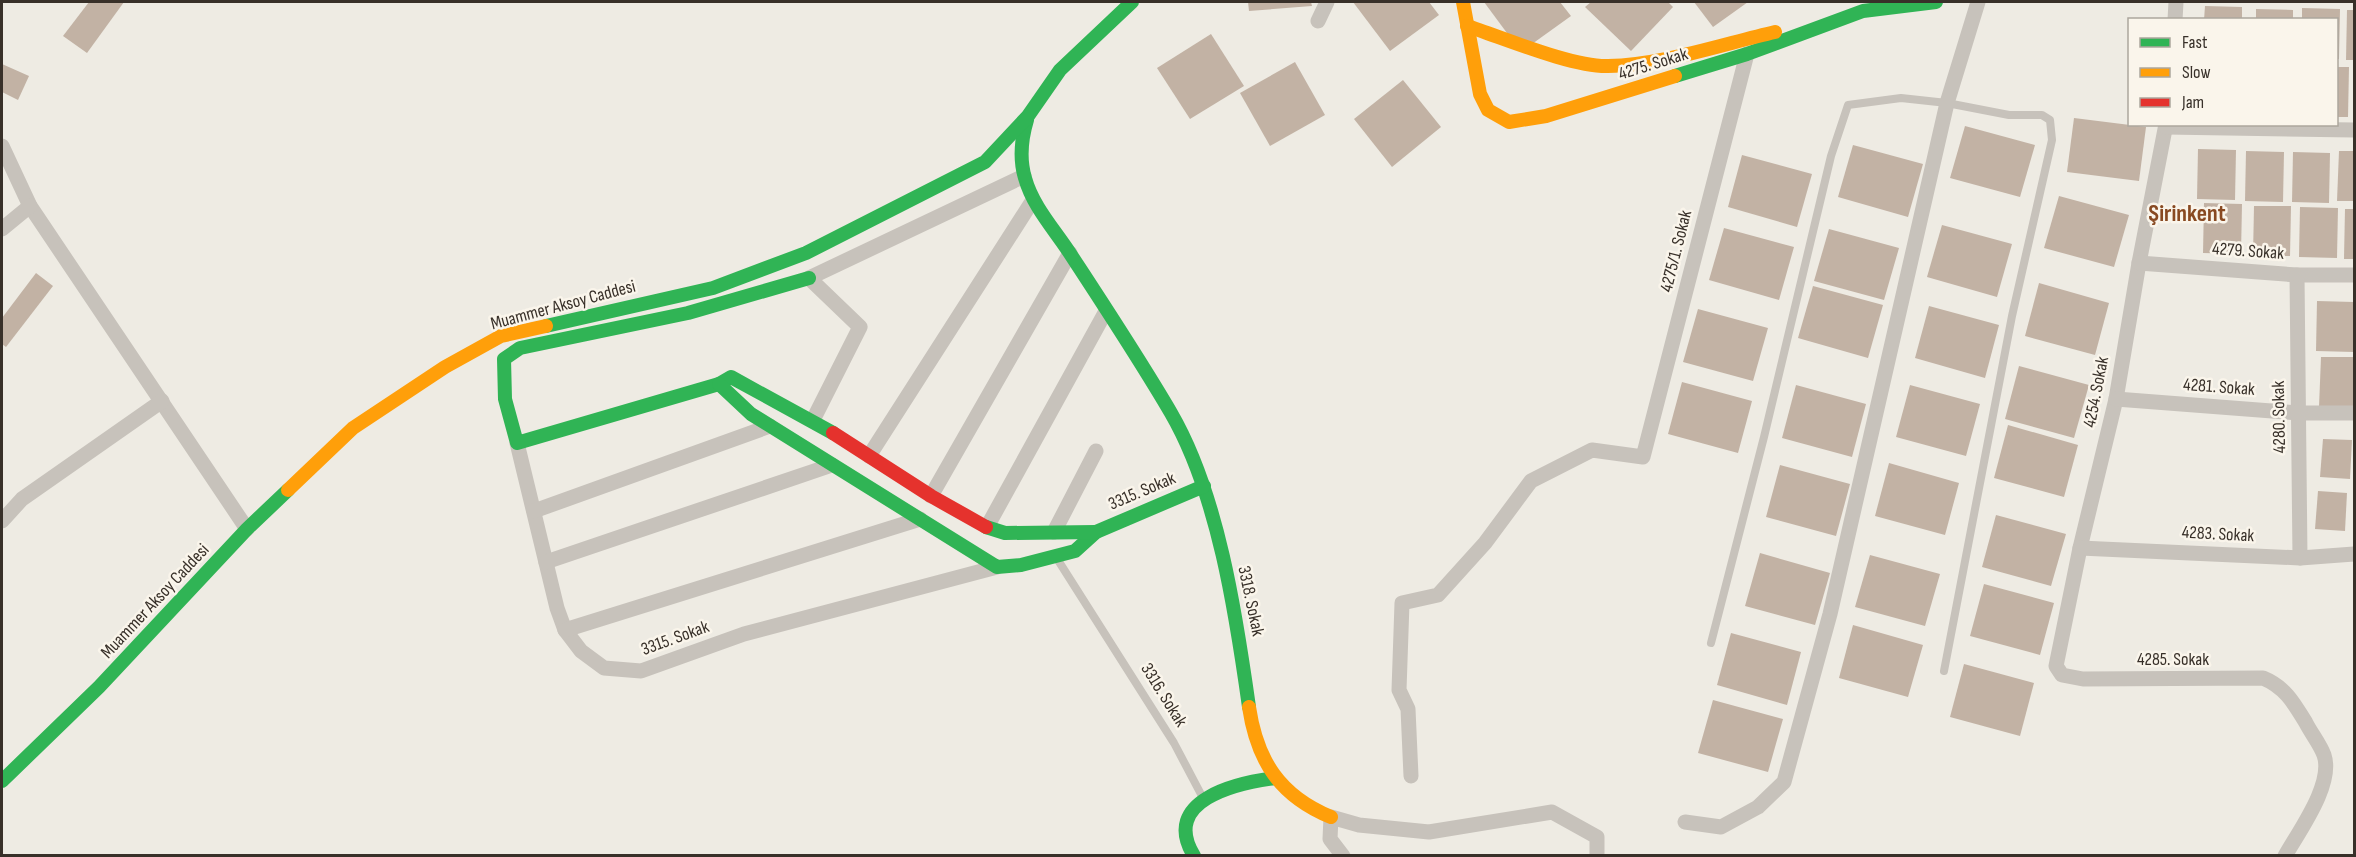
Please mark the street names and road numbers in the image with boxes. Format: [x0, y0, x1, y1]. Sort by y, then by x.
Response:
street label: 4275. Sokak [1616, 43, 1690, 85]
street label: 4275/1. Sokak [1656, 208, 1696, 294]
street label: 4279. Sokak [2211, 238, 2285, 264]
street label: Muammer Aksoy Caddesi [488, 276, 638, 334]
street label: 4254. Sokak [2079, 355, 2113, 429]
street label: 4281. Sokak [2182, 374, 2256, 400]
street label: 4280. Sokak [2268, 380, 2290, 453]
street label: 3315. Sokak [1105, 467, 1179, 514]
street label: 4283. Sokak [2181, 522, 2255, 546]
street label: Muammer Aksoy Caddesi [96, 539, 214, 663]
street label: 3318. Sokak [1233, 564, 1269, 638]
street label: 3315. Sokak [638, 616, 712, 660]
street label: 4285. Sokak [2137, 649, 2209, 670]
street label: 3316. Sokak [1136, 659, 1192, 731]

